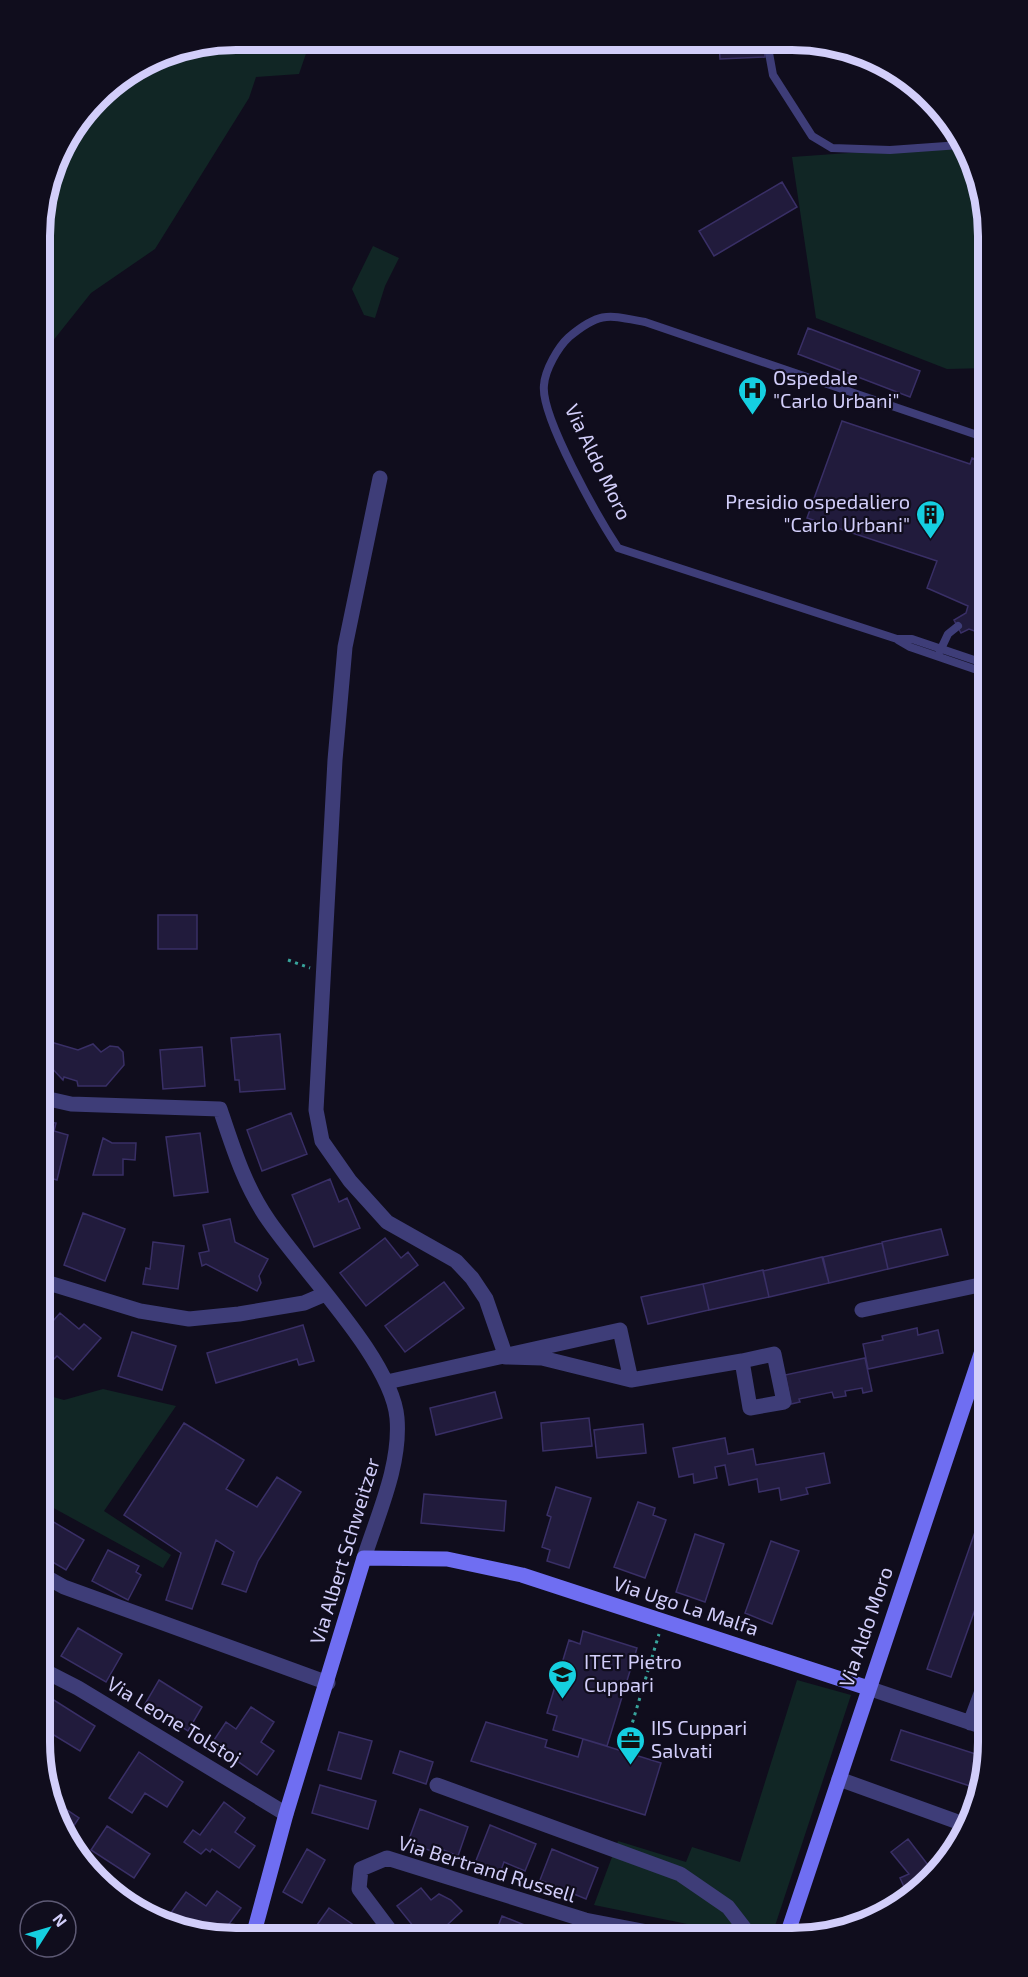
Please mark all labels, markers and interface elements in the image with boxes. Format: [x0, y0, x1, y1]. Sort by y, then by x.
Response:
place label: Ospedale "Carlo Urbani" [773, 365, 900, 412]
hospital icon: Ospedale "Carlo Urbani" [736, 374, 768, 416]
street label: Via Aldo Moro [561, 400, 637, 523]
place label: Presidio ospedaliero "Carlo Urbani" [725, 489, 910, 536]
building icon: Presidio ospedaliero "Carlo Urbani" [915, 498, 947, 540]
street label: Via Albert Schweitzer [304, 1454, 384, 1647]
street label: Via Aldo Moro [833, 1563, 897, 1690]
street label: Via Ugo La Malfa [611, 1570, 762, 1640]
place label: ITET Pietro Cuppari [584, 1649, 682, 1696]
school or university icon: ITET Pietro Cuppari [547, 1658, 579, 1700]
street label: Via Leone Tolstoj [103, 1671, 246, 1770]
place label: IIS Cuppari Salvati [651, 1715, 747, 1762]
office icon: IIS Cuppari Salvati [614, 1724, 646, 1766]
street label: Via Bertrand Russell [396, 1830, 579, 1907]
north arrow [18, 1899, 78, 1959]
text: N [49, 1909, 71, 1930]

